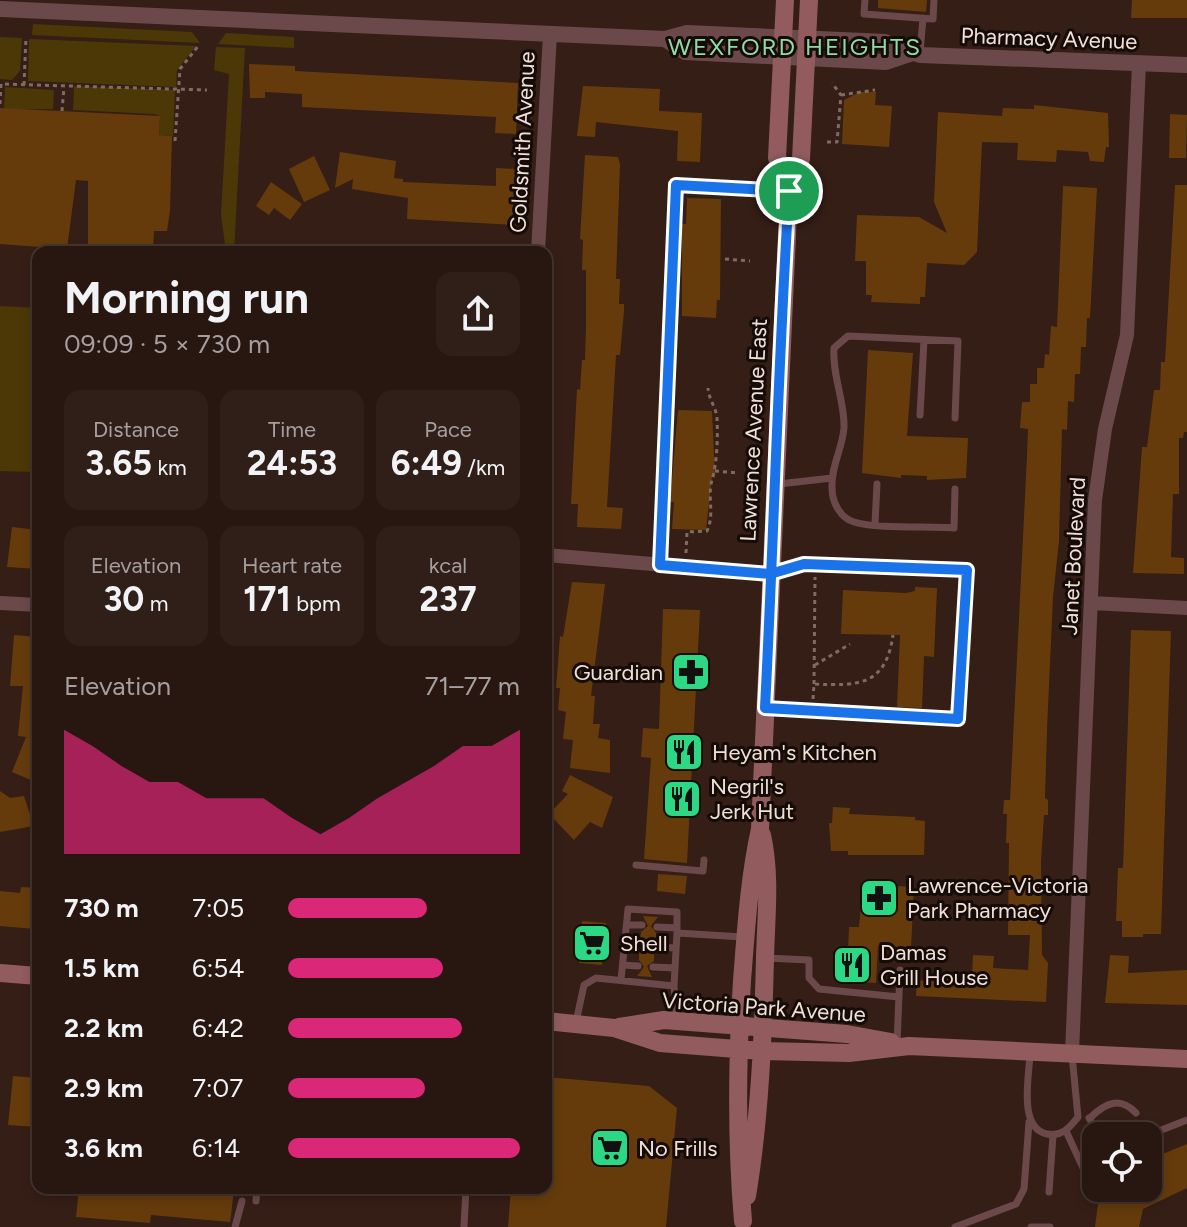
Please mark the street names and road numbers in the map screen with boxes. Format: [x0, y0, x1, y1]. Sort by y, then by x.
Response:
street label: Pharmacy Avenue [960, 22, 1138, 55]
street label: Goldsmith Avenue [504, 51, 541, 233]
street label: Lawrence Avenue East [734, 318, 773, 542]
street label: Janet Boulevard [1056, 476, 1091, 636]
street label: Victoria Park Avenue [661, 987, 867, 1028]

